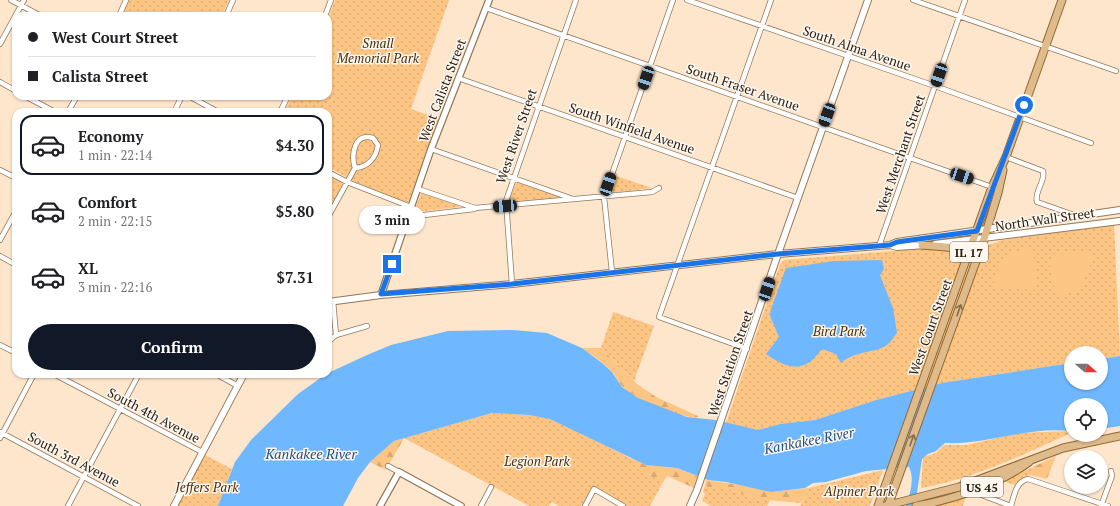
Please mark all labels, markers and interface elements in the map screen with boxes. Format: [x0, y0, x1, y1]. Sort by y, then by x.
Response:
street label: South Alma Avenue [801, 21, 913, 75]
text: West Court Street [52, 27, 178, 47]
park label: Small Memorial Park [336, 34, 420, 67]
street label: West Calista Street [414, 36, 470, 144]
street label: South Fraser Avenue [684, 59, 802, 115]
car [929, 62, 949, 88]
car [636, 65, 656, 91]
text: Calista Street [52, 66, 148, 86]
street label: West River Street [491, 86, 541, 186]
street label: West Merchant Street [871, 92, 929, 216]
route start [1015, 96, 1033, 114]
street label: South Winfield Avenue [567, 98, 697, 158]
car [817, 102, 837, 128]
text: Economy [78, 126, 143, 146]
icon: car [30, 127, 66, 163]
text: $4.30 [276, 135, 314, 155]
text: 1 min · 22:14 [78, 146, 152, 164]
car [949, 166, 975, 186]
car [598, 171, 618, 197]
text: Comfort [78, 192, 137, 212]
icon: car [30, 193, 66, 229]
car [493, 199, 517, 213]
text: $5.80 [276, 201, 314, 221]
street label: North Wall Street [994, 203, 1096, 235]
callout: 3 min [359, 206, 425, 234]
text: 3 min [374, 211, 410, 229]
text: 2 min · 22:15 [78, 212, 152, 230]
road number: IL 17 [950, 242, 988, 262]
route end [383, 255, 401, 273]
text: XL [78, 258, 98, 278]
icon: car [30, 259, 66, 295]
text: $7.31 [276, 267, 314, 287]
car [758, 276, 776, 302]
street label: West Court Street [904, 276, 956, 378]
text: 3 min · 22:16 [78, 278, 152, 296]
one-way arrow [955, 304, 963, 316]
street label: West Station Street [703, 307, 757, 419]
park label: Bird Park [812, 322, 866, 340]
button: Confirm [28, 324, 316, 370]
north arrow [1064, 346, 1108, 390]
map controls [1064, 346, 1108, 494]
street label: South 4th Avenue [105, 383, 203, 447]
button: locate [1064, 398, 1108, 442]
water label: Kankakee River [761, 422, 856, 458]
street label: South 3rd Avenue [25, 427, 123, 491]
one-way arrow [908, 435, 916, 447]
water label: Kankakee River [264, 444, 357, 463]
button: layers [1064, 450, 1108, 494]
park label: Legion Park [503, 452, 570, 470]
road number: US 45 [961, 477, 1003, 497]
park label: Jeffers Park [174, 478, 239, 496]
park label: Alpiner Park [823, 482, 895, 500]

